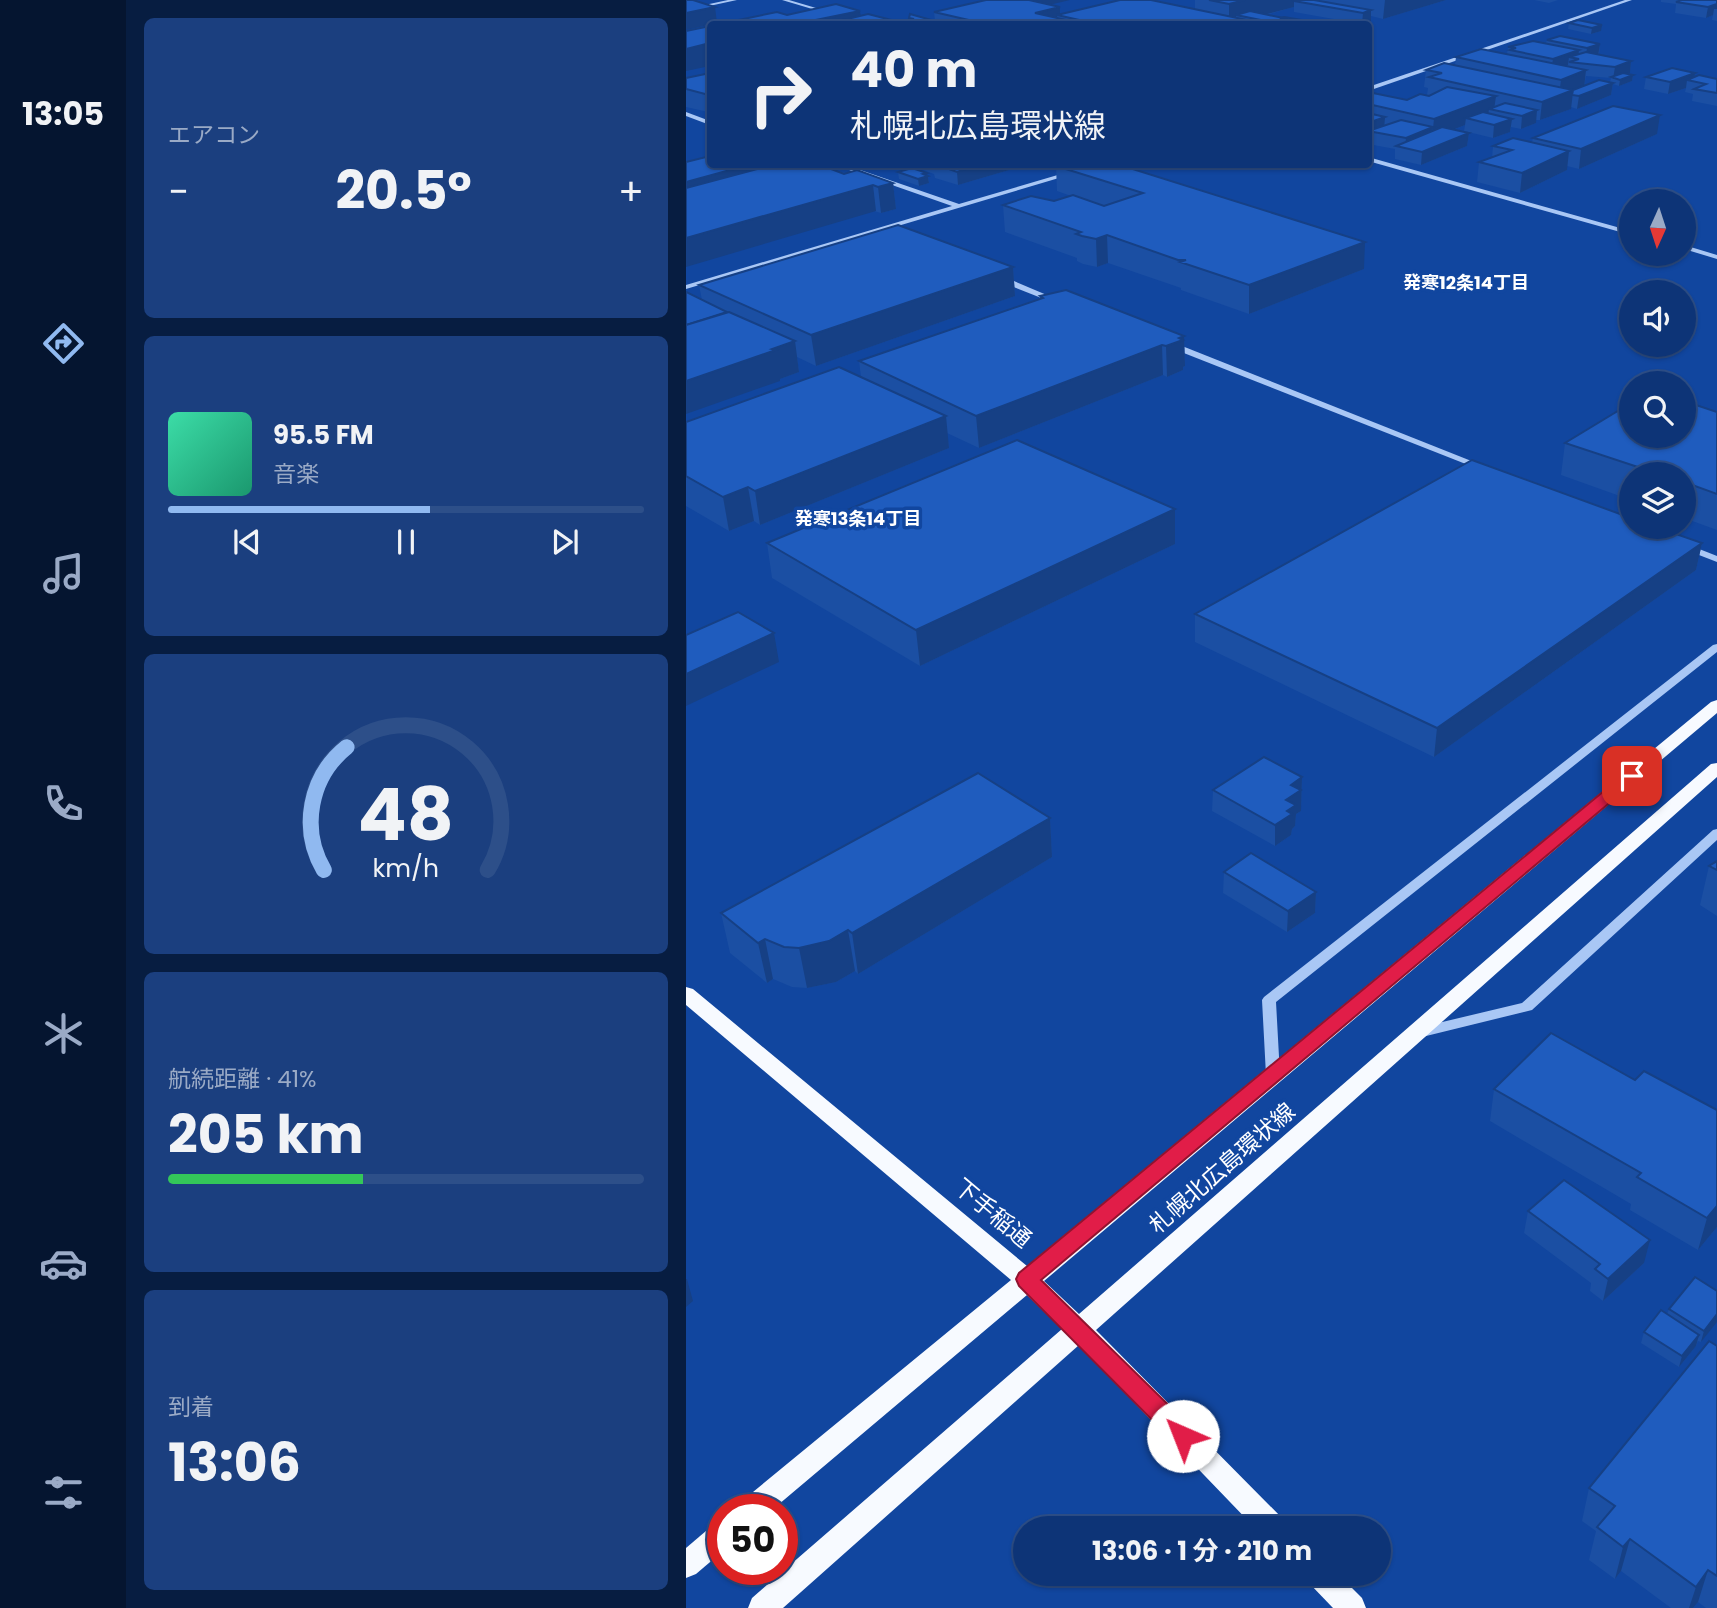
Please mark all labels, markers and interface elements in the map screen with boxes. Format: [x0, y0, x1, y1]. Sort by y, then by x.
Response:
text: 40 m [850, 36, 977, 104]
icon: right [735, 49, 826, 140]
text: 13:05 [22, 91, 104, 136]
text: 札幌北広島環状線 [850, 103, 1106, 148]
text: エアコン [168, 119, 260, 151]
text: 20.5° [335, 154, 472, 227]
text: − [168, 165, 189, 218]
text: + [618, 165, 644, 218]
north arrow [1619, 189, 1696, 266]
map controls [1619, 189, 1696, 539]
district label: 発寒12条14丁目 [1403, 270, 1529, 295]
button: sound [1619, 280, 1696, 357]
icon: directions [39, 319, 88, 368]
button: search [1619, 371, 1696, 448]
text: 95.5 FM [273, 417, 374, 453]
text: 音楽 [273, 458, 319, 490]
button: layers [1619, 462, 1696, 539]
district label: 発寒13条14丁目 [795, 506, 921, 531]
icon: previous [228, 523, 266, 561]
icon: pause [387, 523, 425, 561]
icon: next [546, 523, 584, 561]
icon: music [39, 549, 88, 598]
pin [1602, 746, 1662, 806]
icon: arrive [1613, 757, 1651, 795]
text: 48 [358, 764, 454, 865]
icon: phone [39, 779, 88, 828]
text: km/h [373, 851, 439, 886]
icon: climate [39, 1009, 88, 1058]
text: 航続距離 · 41% [168, 1063, 316, 1095]
street label: 札幌北広島環状線 [1142, 1096, 1302, 1240]
text: 205 km [168, 1098, 364, 1171]
street label: 下手稲通 [947, 1171, 1039, 1255]
icon: car [39, 1239, 88, 1288]
text: 到着 [168, 1391, 214, 1423]
position arrow [1146, 1399, 1220, 1473]
text: 13:06 [168, 1426, 301, 1499]
icon: filters [39, 1468, 88, 1517]
speed limit sign: 50 [707, 1494, 798, 1585]
text: 13:06 · 1 分 · 210 m [1092, 1533, 1312, 1569]

